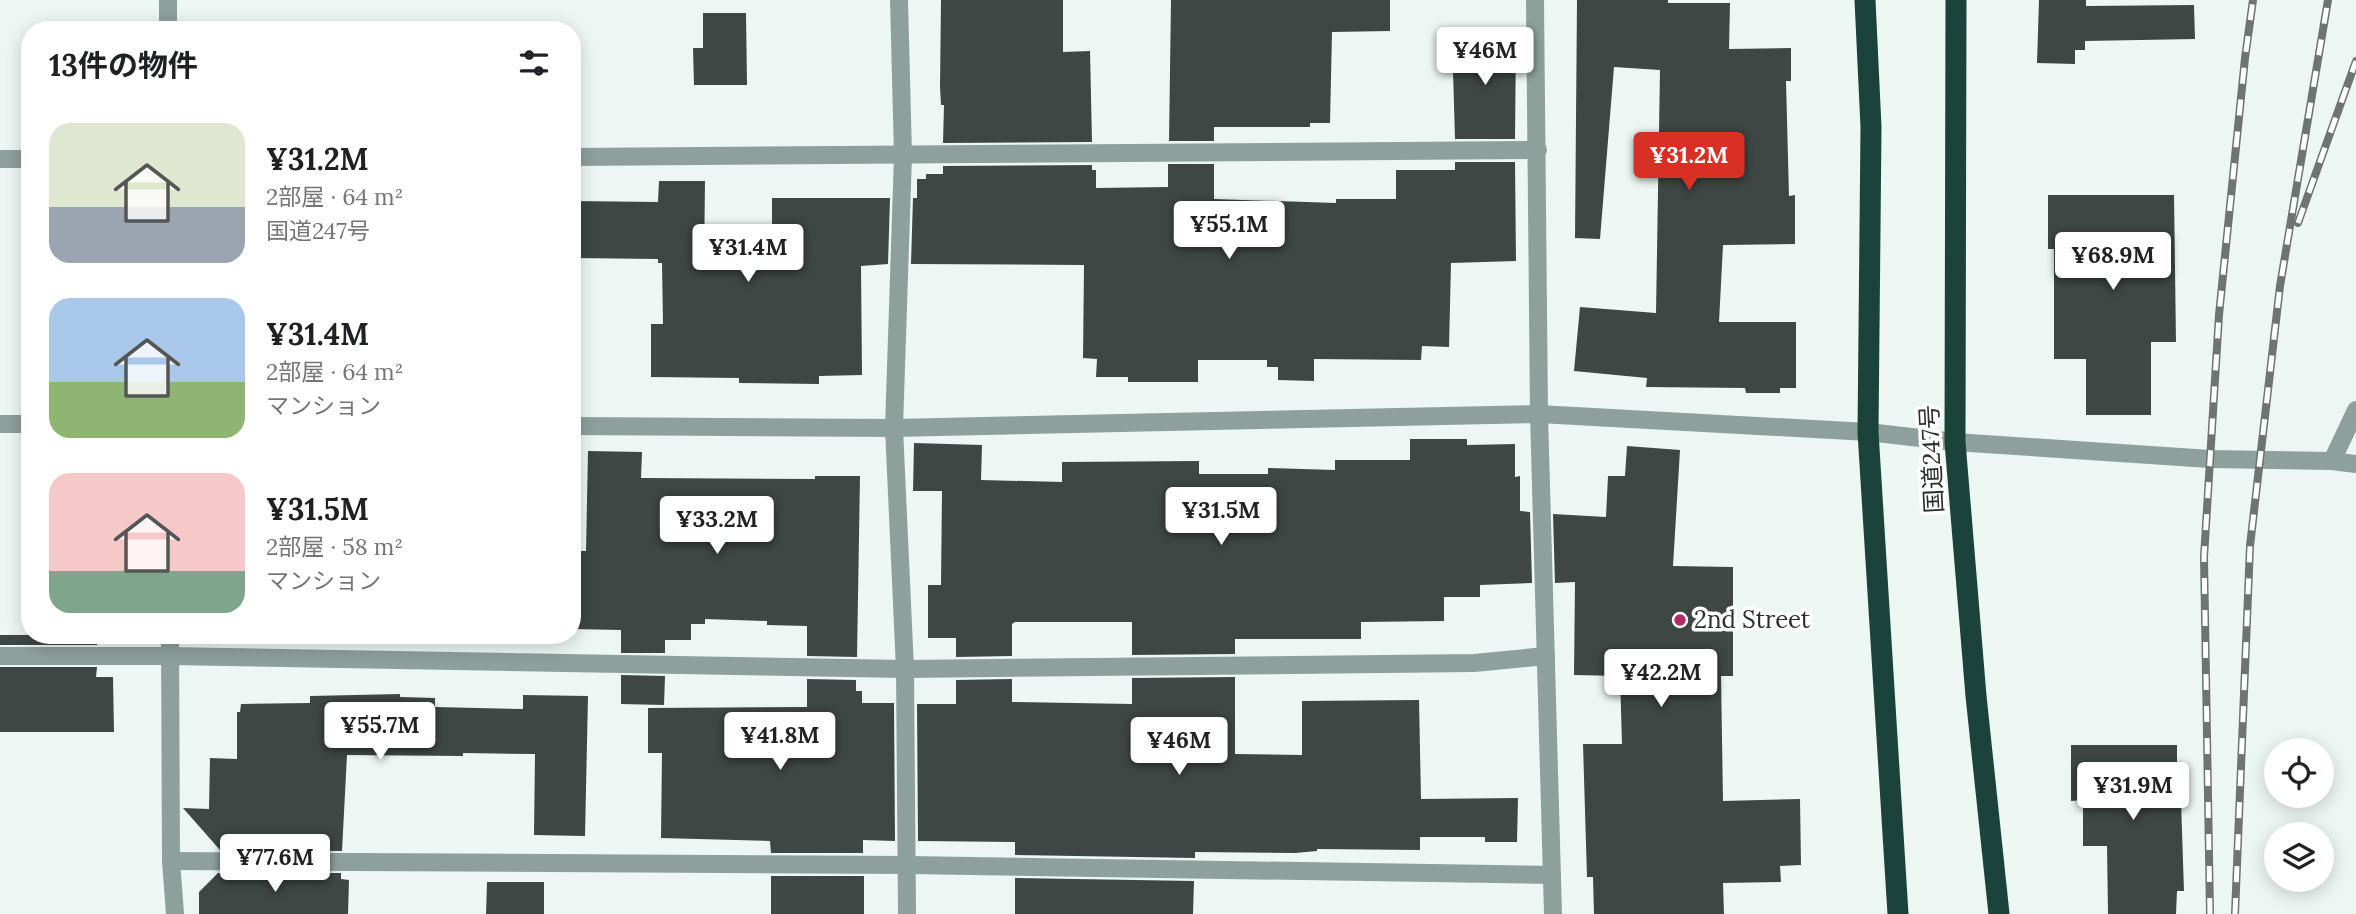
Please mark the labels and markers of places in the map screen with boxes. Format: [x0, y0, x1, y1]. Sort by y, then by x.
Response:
pin: ¥46M [1444, 28, 1526, 87]
pin: ¥31.2M [1632, 132, 1746, 192]
pin: ¥55.1M [1172, 202, 1286, 261]
pin: ¥31.4M [691, 224, 805, 284]
pin: ¥68.9M [2056, 232, 2170, 292]
pin: ¥31.5M [1164, 488, 1278, 547]
pin: ¥33.2M [660, 496, 774, 556]
place label: 2nd Street [1694, 604, 1811, 635]
marker: 2nd Street [1672, 612, 1688, 628]
pin: ¥42.2M [1604, 650, 1718, 709]
pin: ¥55.7M [323, 702, 437, 762]
pin: ¥41.8M [723, 712, 837, 772]
pin: ¥46M [1138, 718, 1220, 777]
pin: ¥31.9M [2076, 762, 2190, 822]
pin: ¥77.6M [218, 834, 332, 894]

